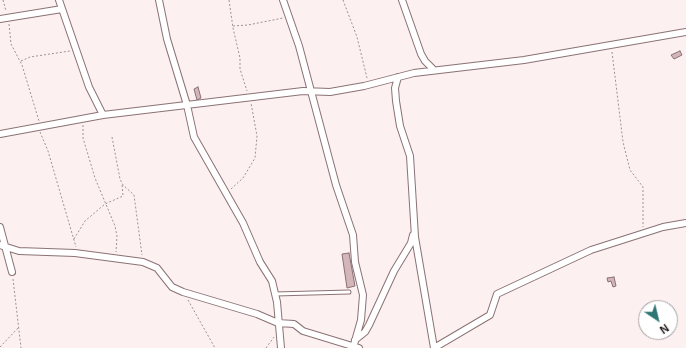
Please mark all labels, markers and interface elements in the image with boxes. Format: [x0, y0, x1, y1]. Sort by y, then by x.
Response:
north arrow [638, 300, 678, 340]
text: N [658, 322, 671, 336]

